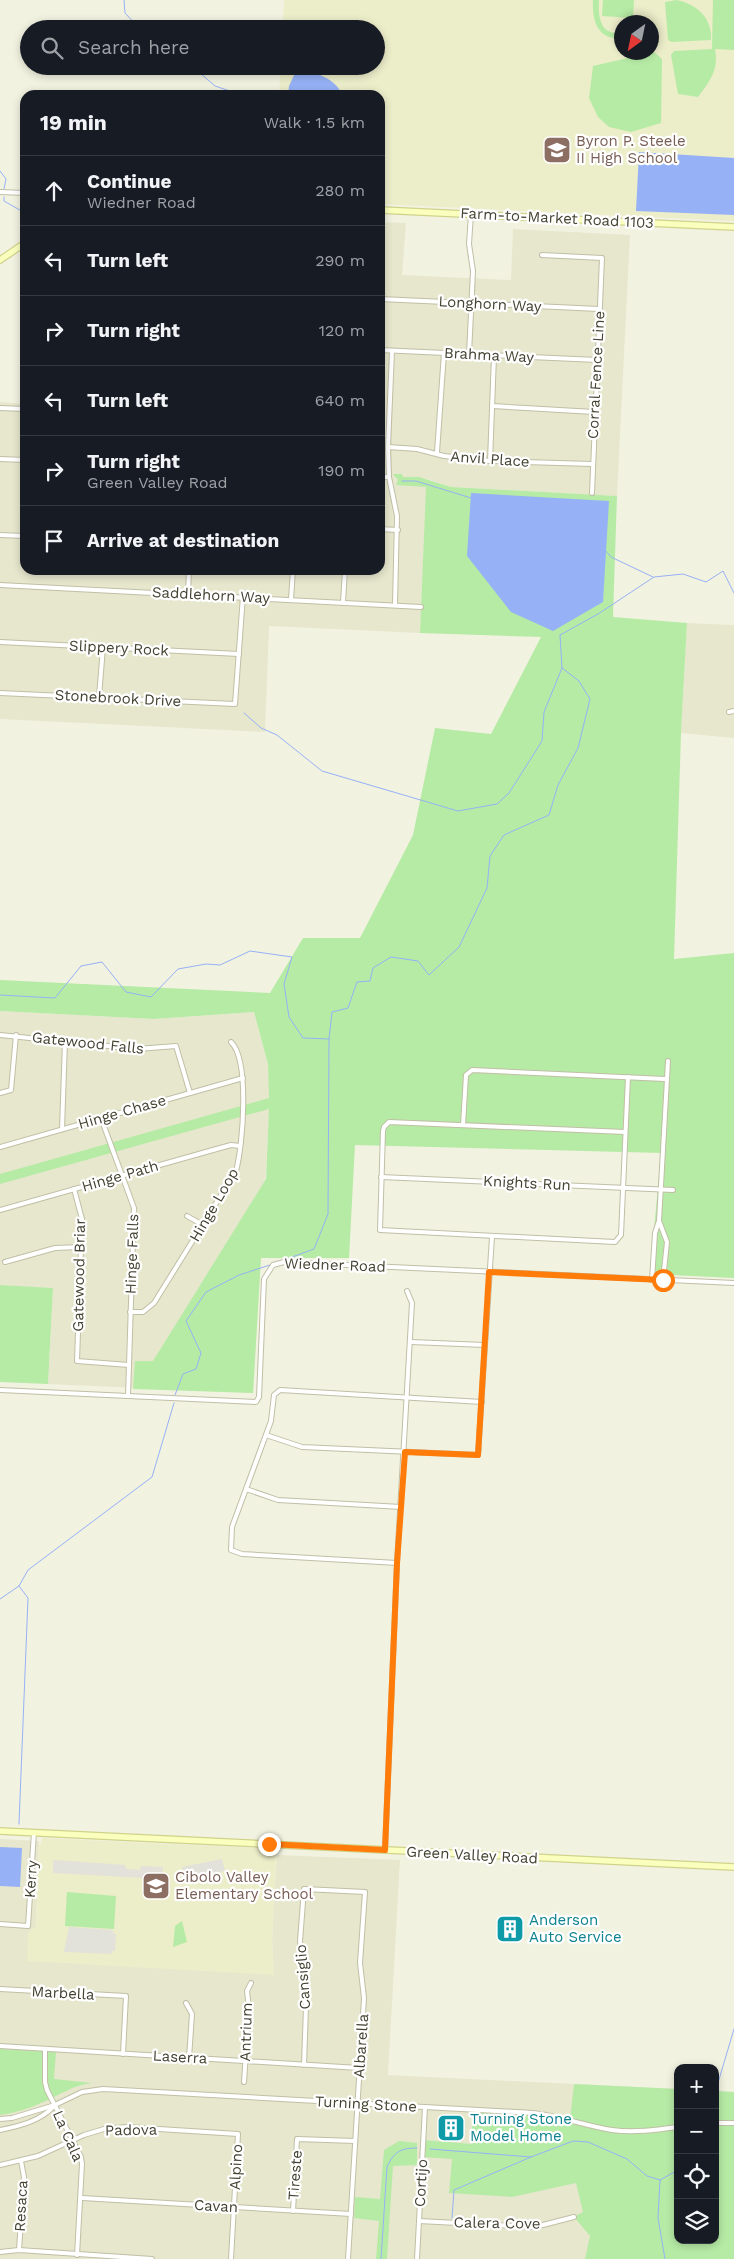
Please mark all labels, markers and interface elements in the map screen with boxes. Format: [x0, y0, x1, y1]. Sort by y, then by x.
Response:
north arrow [614, 15, 659, 60]
search box [20, 20, 385, 75]
icon: search [38, 34, 66, 62]
text: Search here [78, 36, 189, 59]
text: 19 min [40, 110, 107, 135]
text: Walk · 1.5 km [264, 113, 365, 132]
place label: Byron P. Steele II High School [576, 132, 686, 167]
school or university icon: Byron P. Steele II High School [542, 135, 572, 165]
text: Continue [87, 170, 171, 193]
icon: ahead [40, 177, 68, 205]
text: 280 m [315, 181, 365, 200]
text: Wiedner Road [87, 193, 196, 212]
street label: Farm-to-Market Road 1103 [460, 204, 654, 232]
icon: left [40, 247, 68, 275]
text: Turn left [87, 249, 168, 272]
text: 290 m [315, 251, 365, 270]
street label: Longhorn Way [438, 292, 542, 316]
street label: Corral Fence Line [584, 310, 608, 440]
icon: right [40, 317, 68, 345]
text: Turn right [87, 319, 180, 342]
text: 120 m [319, 321, 365, 340]
street label: Brahma Way [443, 344, 535, 366]
icon: left [40, 387, 68, 415]
text: Turn left [87, 389, 168, 412]
text: 640 m [315, 391, 365, 410]
street label: Anvil Place [450, 447, 530, 471]
text: Turn right [87, 450, 180, 473]
icon: right [40, 457, 68, 485]
text: 190 m [318, 461, 365, 480]
text: Green Valley Road [87, 473, 228, 492]
icon: arrive [40, 527, 68, 555]
text: Arrive at destination [87, 529, 279, 552]
street label: Saddlehorn Way [152, 583, 271, 607]
street label: Slippery Rock [69, 636, 170, 660]
street label: Stonebrook Drive [54, 686, 182, 710]
street label: Gatewood Falls [31, 1028, 145, 1058]
street label: Hinge Chase [76, 1091, 168, 1133]
street label: Hinge Path [80, 1156, 160, 1196]
street label: Hinge Loop [186, 1165, 242, 1245]
street label: Knights Run [483, 1172, 571, 1194]
street label: Hinge Falls [122, 1214, 142, 1294]
street label: Gatewood Briar [69, 1218, 89, 1332]
street label: Wiedner Road [284, 1254, 386, 1276]
route start [652, 1269, 675, 1292]
route end [258, 1833, 281, 1856]
street label: Green Valley Road [406, 1843, 538, 1867]
street label: Kerry [21, 1859, 41, 1899]
place label: Cibolo Valley Elementary School [175, 1868, 314, 1903]
school or university icon: Cibolo Valley Elementary School [141, 1871, 171, 1901]
place label: Anderson Auto Service [529, 1911, 622, 1946]
building icon: Anderson Auto Service [495, 1914, 525, 1944]
street label: Cansiglio [292, 1944, 314, 2010]
street label: Marbella [31, 1982, 95, 2004]
street label: Antrium [236, 2002, 256, 2062]
street label: Albarella [350, 2013, 372, 2079]
street label: Laserra [152, 2047, 208, 2067]
map controls [674, 2064, 719, 2244]
button: + [674, 2064, 719, 2109]
street label: Turning Stone [315, 2092, 417, 2116]
street label: La Cala [49, 2108, 87, 2165]
button: − [674, 2109, 719, 2154]
place label: Turning Stone Model Home [470, 2110, 572, 2145]
building icon: Turning Stone Model Home [436, 2113, 466, 2143]
street label: Padova [105, 2121, 158, 2139]
street label: Alpino [226, 2143, 246, 2191]
street label: Tireste [284, 2149, 306, 2201]
button: locate [674, 2154, 719, 2199]
street label: Cortijo [411, 2158, 431, 2208]
street label: Resaca [11, 2179, 31, 2232]
street label: Cavan [194, 2196, 238, 2216]
button: layers [674, 2199, 719, 2244]
street label: Calera Cove [453, 2213, 541, 2233]

